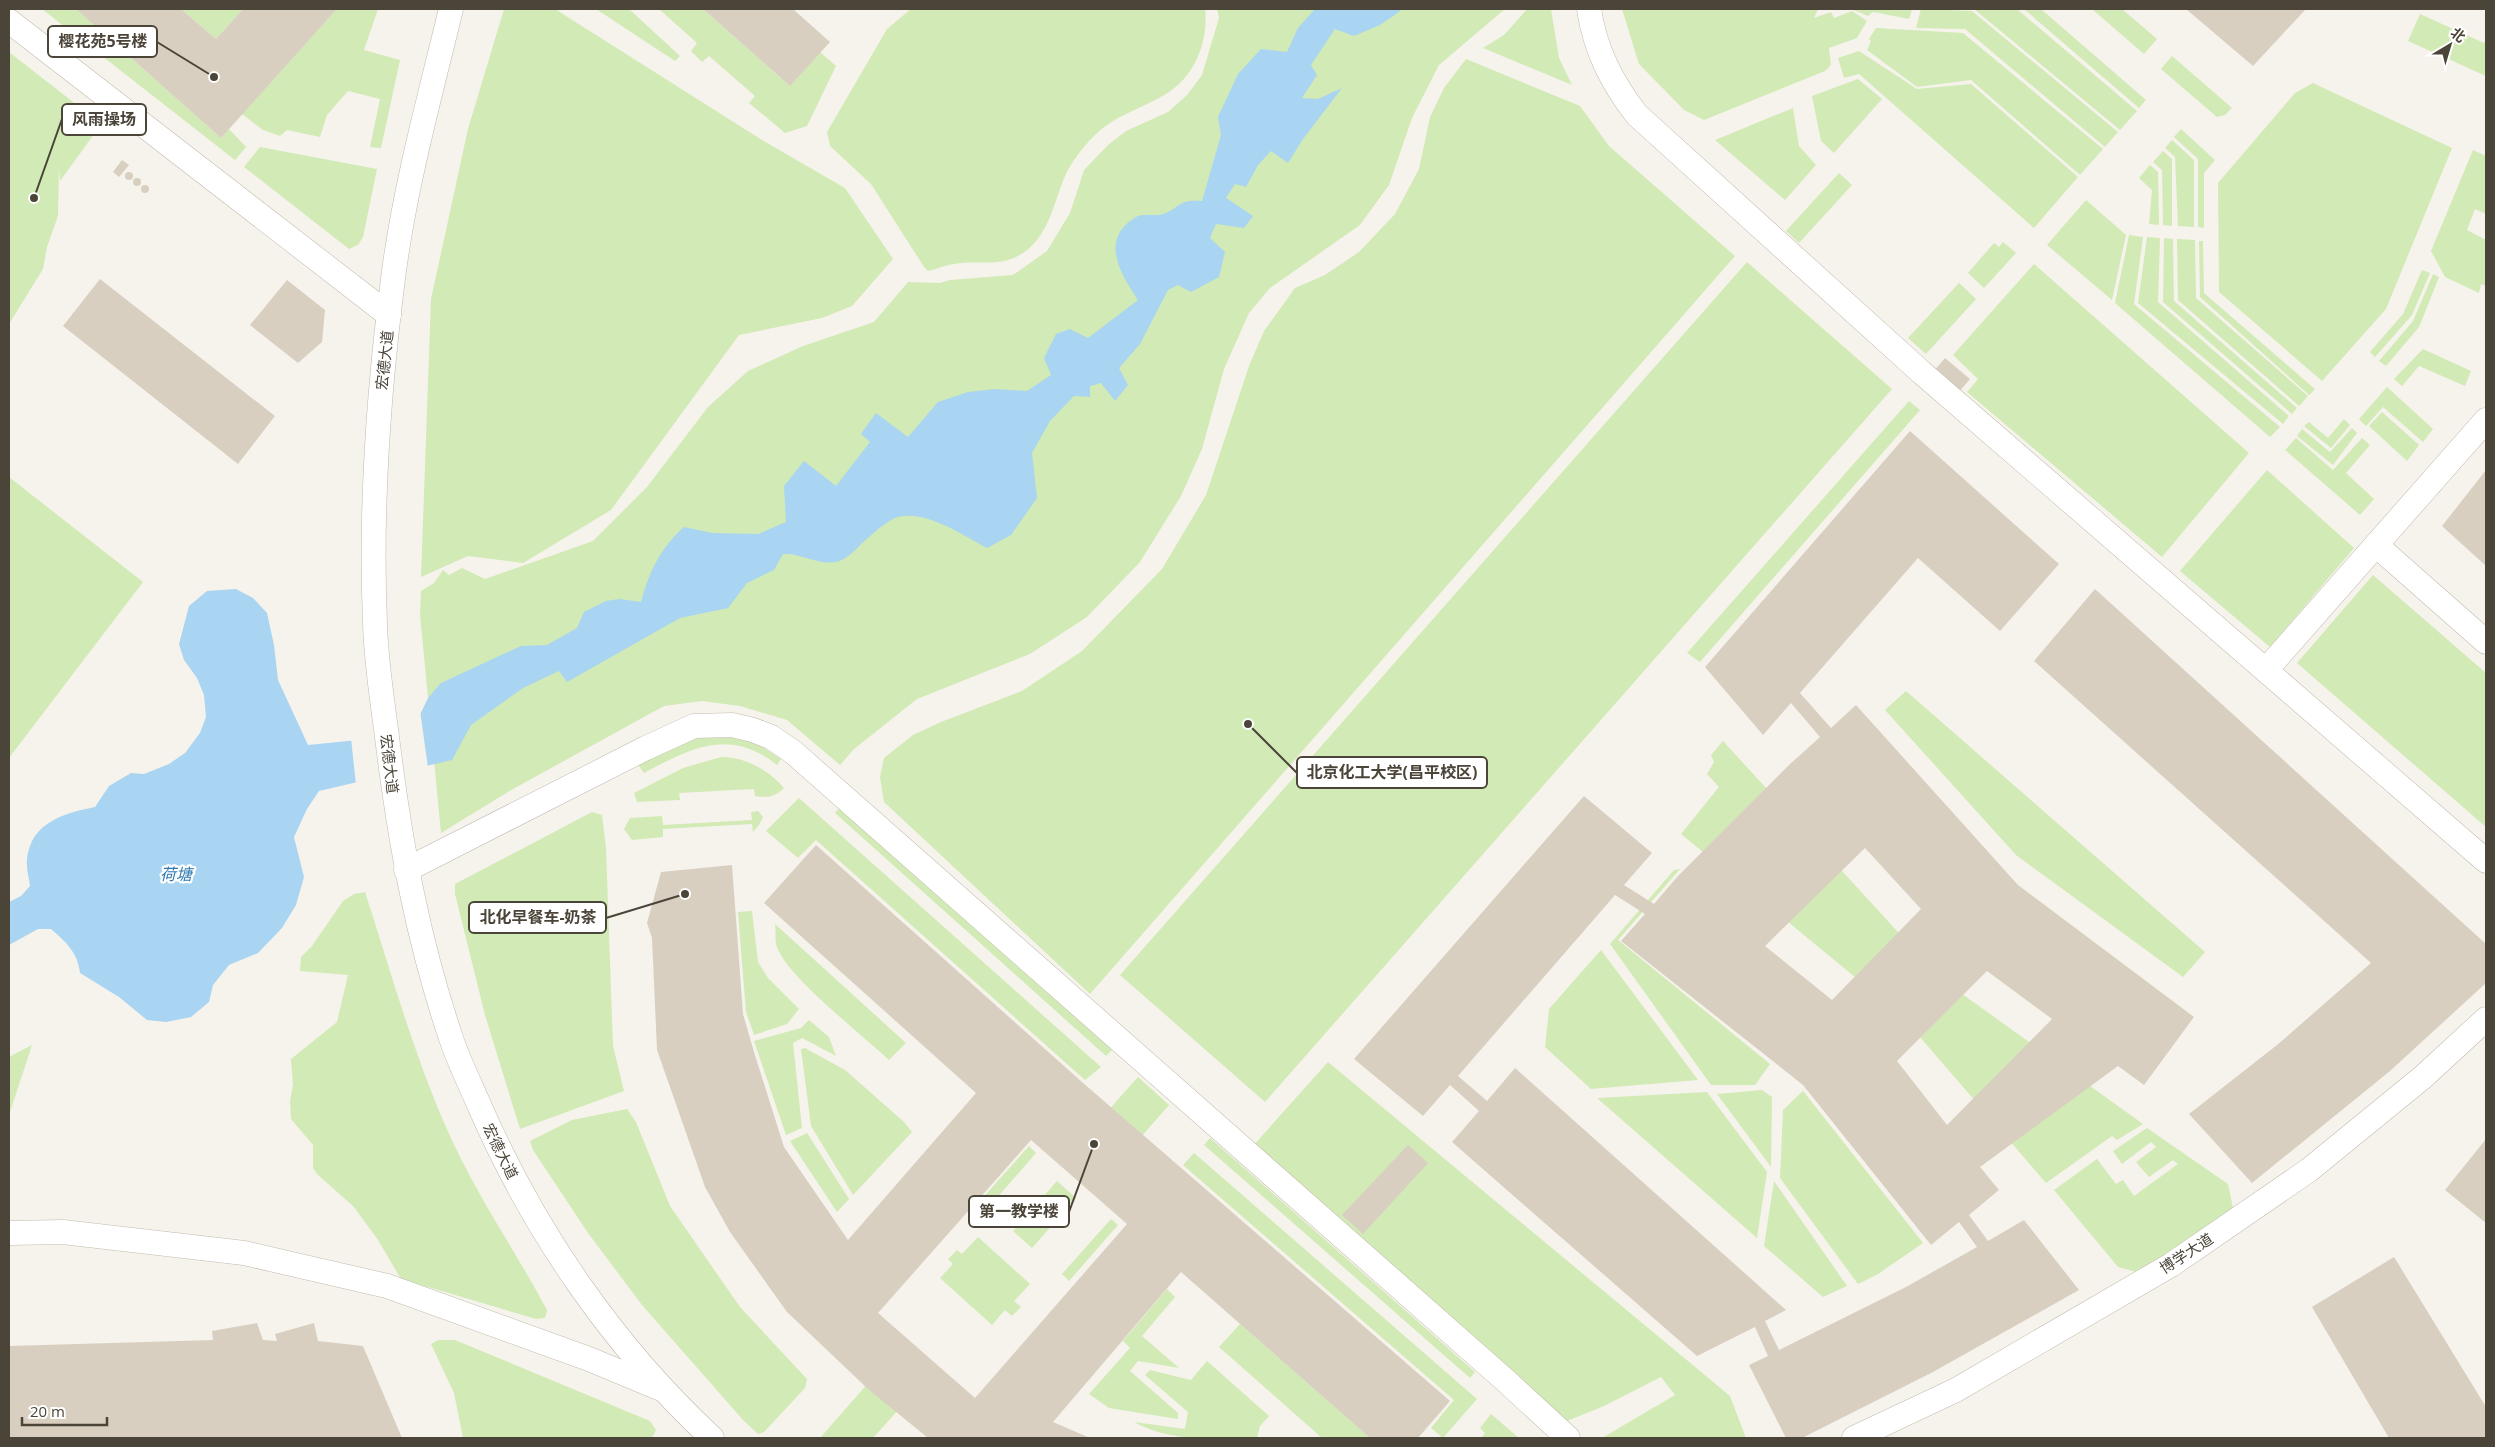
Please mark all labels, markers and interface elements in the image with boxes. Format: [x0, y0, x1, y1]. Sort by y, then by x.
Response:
north arrow [2425, 20, 2475, 70]
text: 北 [2447, 23, 2470, 46]
callout: 樱花苑5号楼 [48, 26, 157, 57]
text: 樱花苑5号楼 [58, 30, 148, 52]
callout: 风雨操场 [62, 104, 146, 135]
text: 风雨操场 [72, 108, 136, 130]
street label: 宏德大道 [371, 329, 397, 391]
street label: 宏德大道 [376, 733, 404, 795]
callout: 北京化工大学(昌平校区) [1297, 757, 1487, 788]
text: 北京化工大学(昌平校区) [1307, 761, 1477, 783]
water label: 荷塘 [160, 863, 195, 885]
callout: 北化早餐车-奶茶 [469, 902, 606, 933]
text: 北化早餐车-奶茶 [479, 906, 597, 928]
street label: 宏德大道 [479, 1120, 523, 1182]
callout: 第一教学楼 [969, 1196, 1069, 1227]
text: 第一教学楼 [979, 1200, 1059, 1222]
street label: 博学大道 [2155, 1228, 2217, 1278]
scale bar [22, 1394, 108, 1426]
text: 20 m [30, 1401, 65, 1421]

